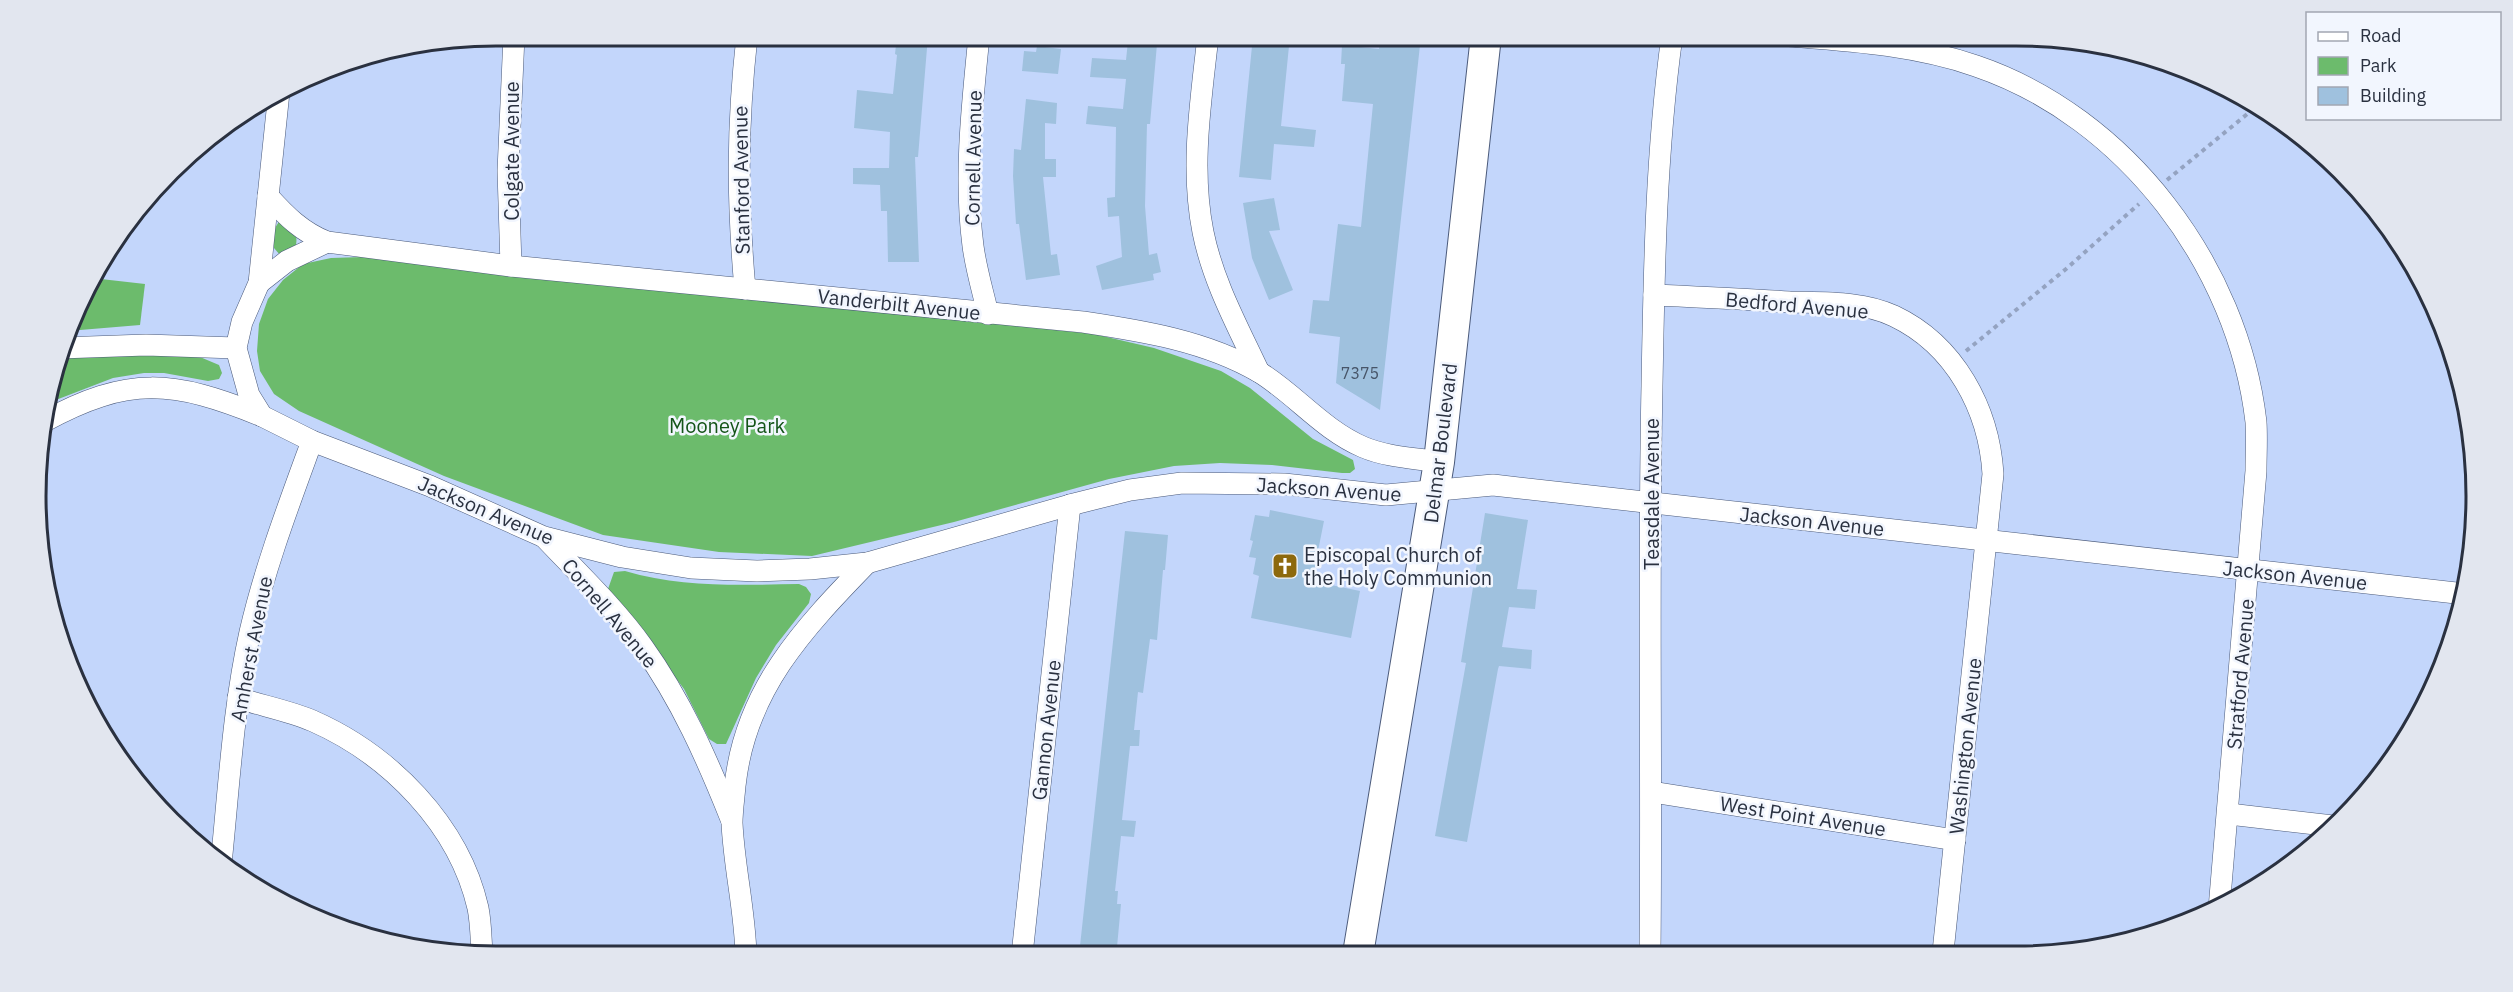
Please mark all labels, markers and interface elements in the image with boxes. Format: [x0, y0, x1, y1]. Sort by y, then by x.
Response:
legend [2306, 12, 2501, 120]
text: Road [2360, 24, 2401, 47]
text: Park [2360, 54, 2397, 77]
street label: Colgate Avenue [498, 81, 525, 221]
text: Building [2360, 84, 2427, 107]
street label: Cornell Avenue [958, 90, 988, 226]
street label: Stanford Avenue [726, 105, 756, 255]
street label: Vanderbilt Avenue [816, 282, 982, 326]
street label: Bedford Avenue [1724, 285, 1870, 325]
street label: Delmar Boulevard [1417, 361, 1463, 525]
house number: 7375 [1341, 363, 1379, 383]
park label: Mooney Park [669, 412, 785, 439]
street label: Teasdale Avenue [1638, 418, 1665, 570]
street label: Jackson Avenue [414, 469, 558, 551]
street label: Jackson Avenue [1256, 470, 1402, 508]
street label: Jackson Avenue [1738, 500, 1886, 542]
place label: Episcopal Church of the Holy Communion [1304, 541, 1492, 591]
church icon: Episcopal Church of the Holy Communion [1270, 551, 1300, 581]
street label: Cornell Avenue [556, 552, 664, 674]
street label: Jackson Avenue [2221, 554, 2369, 596]
street label: Amherst Avenue [224, 574, 278, 724]
street label: Stratford Avenue [2220, 597, 2260, 751]
street label: Washington Avenue [1942, 656, 1988, 836]
street label: Gannon Avenue [1025, 658, 1067, 802]
street label: West Point Avenue [1718, 790, 1888, 842]

